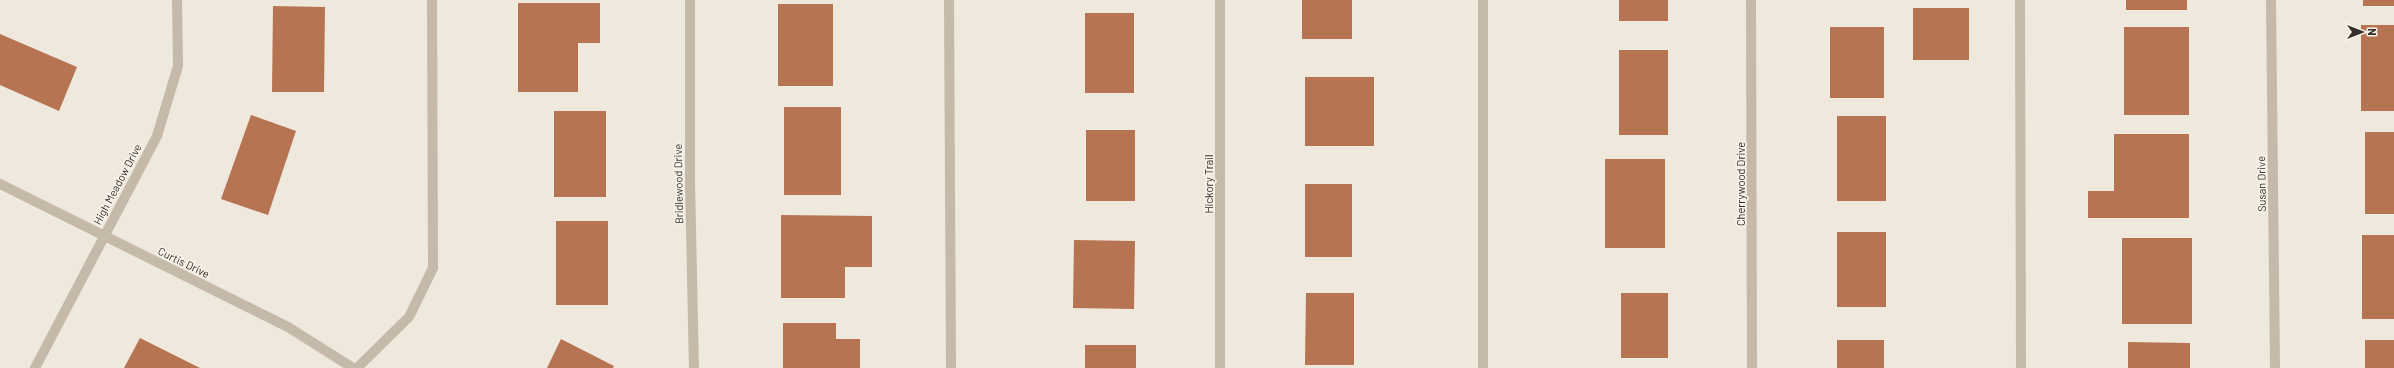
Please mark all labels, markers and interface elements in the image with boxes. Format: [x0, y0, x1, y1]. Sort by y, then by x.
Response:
north arrow [2342, 12, 2382, 52]
text: N [2366, 28, 2379, 36]
street label: High Meadow Drive [90, 141, 144, 227]
street label: Cherrywood Drive [1734, 142, 1747, 226]
street label: Bridlewood Drive [671, 144, 685, 224]
street label: Hickory Trail [1202, 154, 1215, 214]
street label: Susan Drive [2254, 156, 2268, 212]
street label: Curtis Drive [156, 244, 212, 280]

